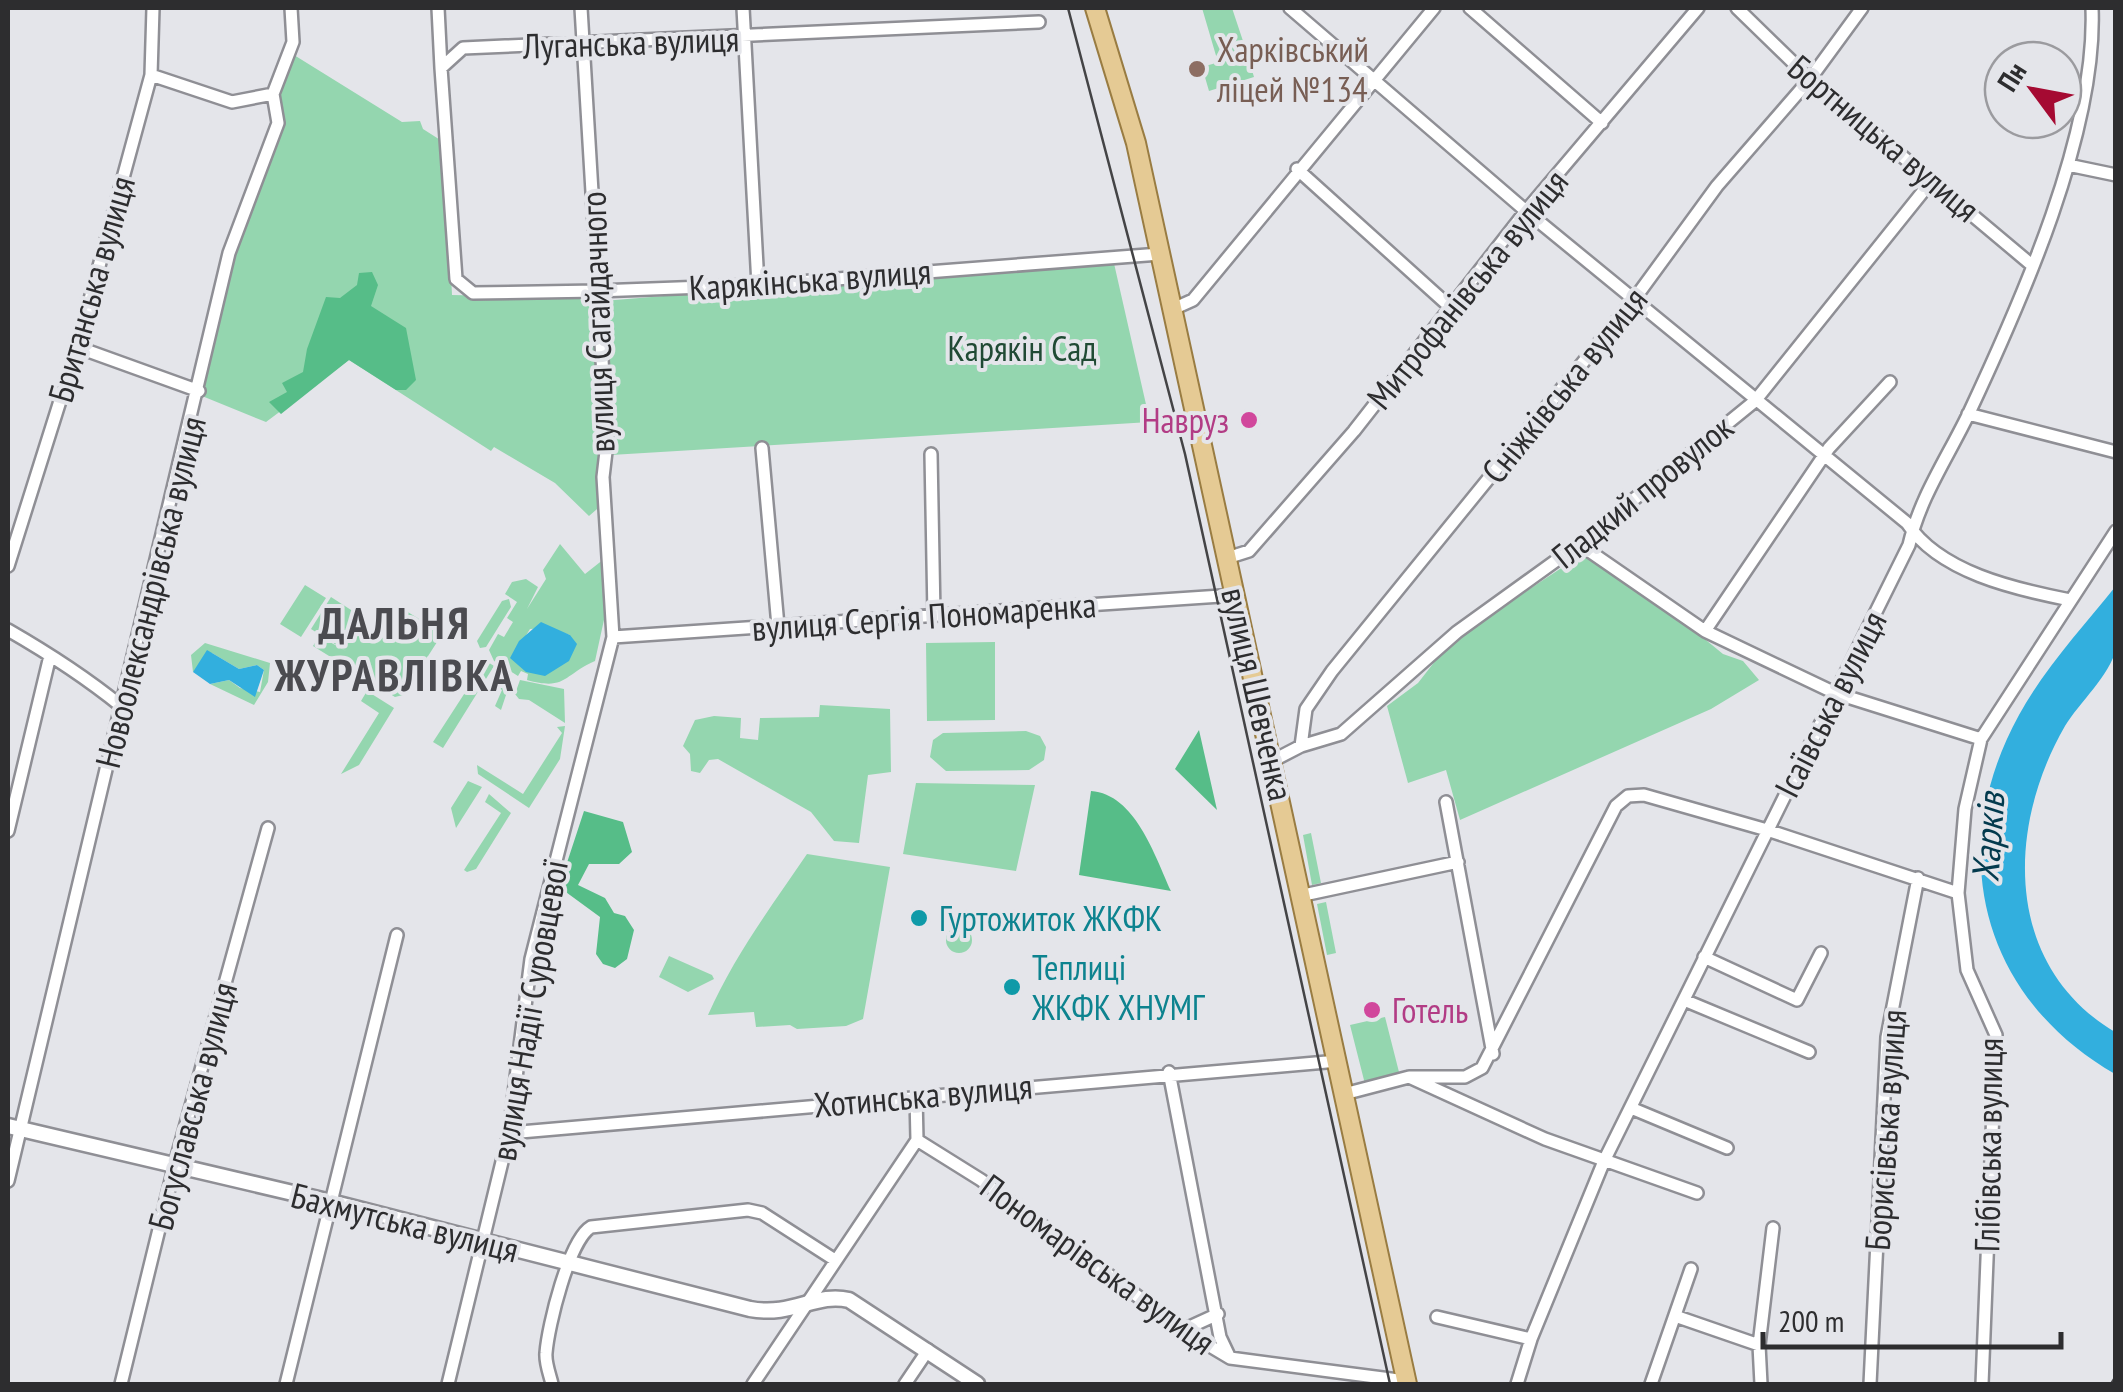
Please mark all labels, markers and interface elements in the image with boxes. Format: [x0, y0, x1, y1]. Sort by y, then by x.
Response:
street label: Луганська вулиця [521, 15, 740, 69]
place label: Харківський ліцей №134 [1216, 26, 1369, 112]
north arrow [1983, 40, 2083, 140]
street label: Бортницька вулиця [1779, 44, 1989, 232]
text: Пн [1989, 55, 2034, 98]
marker: Харківський ліцей №134 [1186, 58, 1208, 80]
street label: Митрофанівська вулиця [1356, 160, 1578, 418]
street label: Британська вулиця [37, 171, 145, 407]
street label: вулиця Сагайдачного [569, 191, 625, 453]
street label: Карякінська вулиця [687, 248, 933, 310]
street label: Сніжківська вулиця [1471, 278, 1657, 492]
park label: Карякін Сад [947, 325, 1097, 371]
place label: Навруз [1142, 397, 1229, 443]
street label: Гладкий провулок [1542, 404, 1742, 578]
marker: Навруз [1238, 409, 1260, 431]
street label: Новоолександрівська вулиця [84, 412, 216, 772]
street label: вулиця Сергія Пономаренка [750, 581, 1098, 651]
street label: вулиця Шевченка [1211, 583, 1305, 805]
district label: ДАЛЬНЯ ЖУРАВЛІВКА [274, 593, 515, 703]
street label: Ісаївська вулиця [1763, 603, 1897, 805]
water label: Харків [1959, 788, 2015, 883]
street label: вулиця Надії Суровцевої [480, 856, 578, 1164]
place label: Гуртожиток ЖКФК [939, 895, 1162, 941]
marker: Гуртожиток ЖКФК [908, 907, 930, 929]
place label: Теплиці ЖКФК ХНУМГ [1031, 944, 1205, 1030]
marker: Теплиці ЖКФК ХНУМГ [1001, 976, 1023, 998]
street label: Богуславська вулиця [137, 977, 247, 1235]
place label: Готель [1392, 987, 1468, 1033]
marker: Готель [1361, 999, 1383, 1021]
street label: Борисівська вулиця [1854, 1008, 1916, 1252]
street label: Глібівська вулиця [1963, 1037, 2013, 1253]
street label: Хотинська вулиця [812, 1063, 1034, 1127]
street label: Пономарівська вулиця [972, 1163, 1224, 1365]
street label: Бахмутська вулиця [287, 1172, 523, 1272]
scale bar [1763, 1287, 2060, 1349]
text: 200 m [1778, 1301, 1844, 1340]

